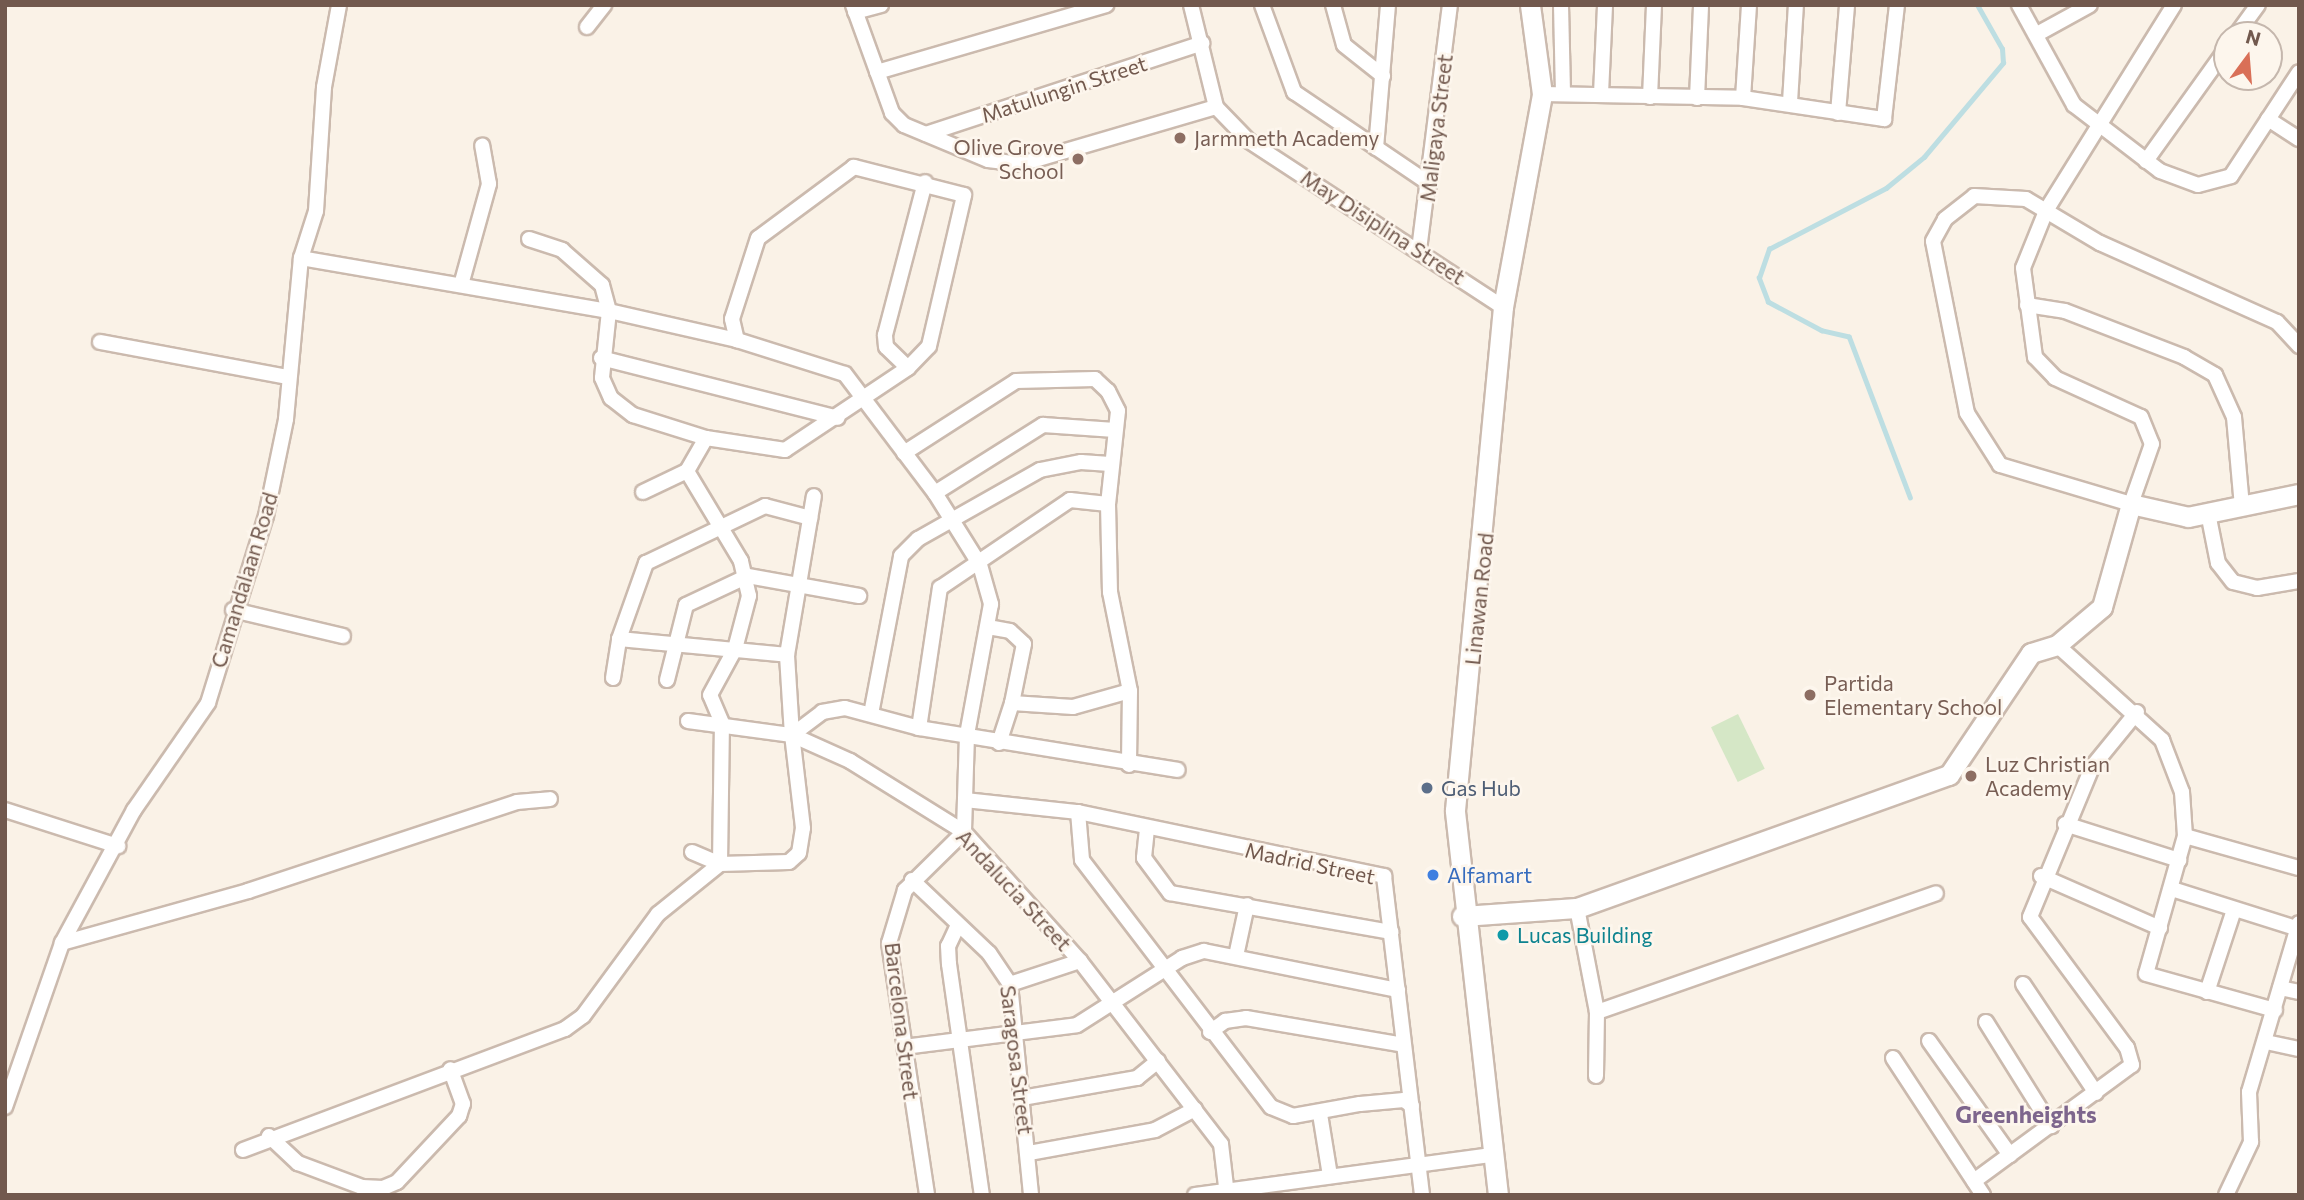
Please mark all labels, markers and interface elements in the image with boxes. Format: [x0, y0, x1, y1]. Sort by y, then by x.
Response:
north arrow [2213, 21, 2283, 91]
text: N [2243, 24, 2263, 50]
street label: Matulungin Street [978, 50, 1150, 128]
street label: Maligaya Street [1414, 53, 1458, 203]
place label: Jarmmeth Academy [1194, 125, 1379, 151]
marker: Jarmmeth Academy [1172, 130, 1188, 146]
place label: Olive Grove School [954, 134, 1064, 184]
marker: Olive Grove School [1070, 151, 1086, 167]
street label: May Disiplina Street [1296, 164, 1470, 290]
street label: Camandalaan Road [205, 489, 283, 671]
street label: Linawan Road [1460, 532, 1498, 666]
place label: Partida Elementary School [1824, 670, 2002, 720]
marker: Partida Elementary School [1802, 687, 1818, 703]
place label: Luz Christian Academy [1985, 751, 2110, 801]
marker: Luz Christian Academy [1963, 768, 1979, 784]
place label: Gas Hub [1441, 775, 1521, 801]
marker: Gas Hub [1419, 780, 1435, 796]
street label: Andalucia Street [951, 824, 1077, 956]
street label: Madrid Street [1243, 837, 1377, 889]
place label: Alfamart [1447, 862, 1532, 888]
marker: Alfamart [1425, 867, 1441, 883]
place label: Lucas Building [1517, 922, 1653, 948]
marker: Lucas Building [1495, 927, 1511, 943]
street label: Barcelona Street [880, 941, 924, 1101]
street label: Saragosa Street [995, 984, 1039, 1136]
district label: Greenheights [1955, 1100, 2097, 1128]

